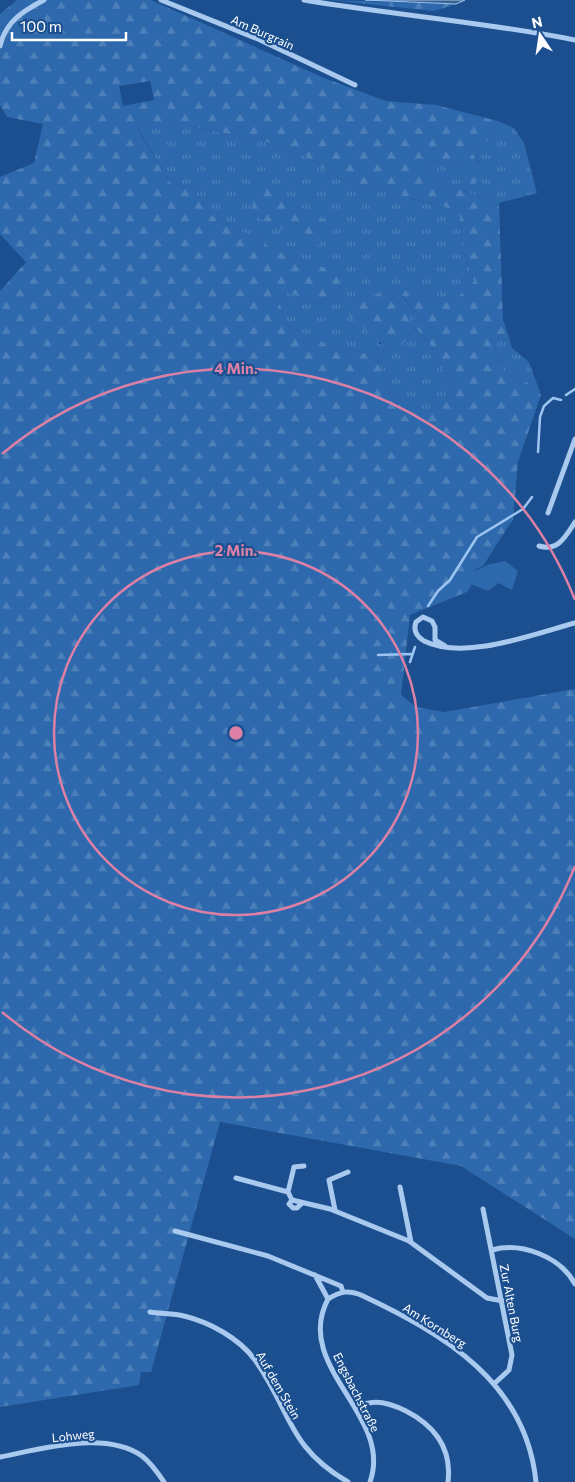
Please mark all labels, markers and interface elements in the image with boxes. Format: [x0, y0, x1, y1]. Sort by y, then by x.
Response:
scale bar [12, 10, 126, 42]
north arrow [515, 10, 565, 60]
street label: Am Burgrain [229, 12, 297, 52]
text: N [530, 12, 544, 31]
text: 100 m [20, 17, 62, 35]
text: 4 Min. [214, 359, 258, 377]
text: 2 Min. [215, 541, 257, 559]
centre of rings [227, 724, 245, 742]
street label: Zur Alten Burg [498, 1263, 527, 1344]
street label: Am Kornberg [401, 1300, 470, 1350]
street label: Auf dem Stein [254, 1349, 304, 1421]
street label: Engsbachstraße [331, 1350, 383, 1434]
street label: Lohweg [51, 1426, 96, 1444]

